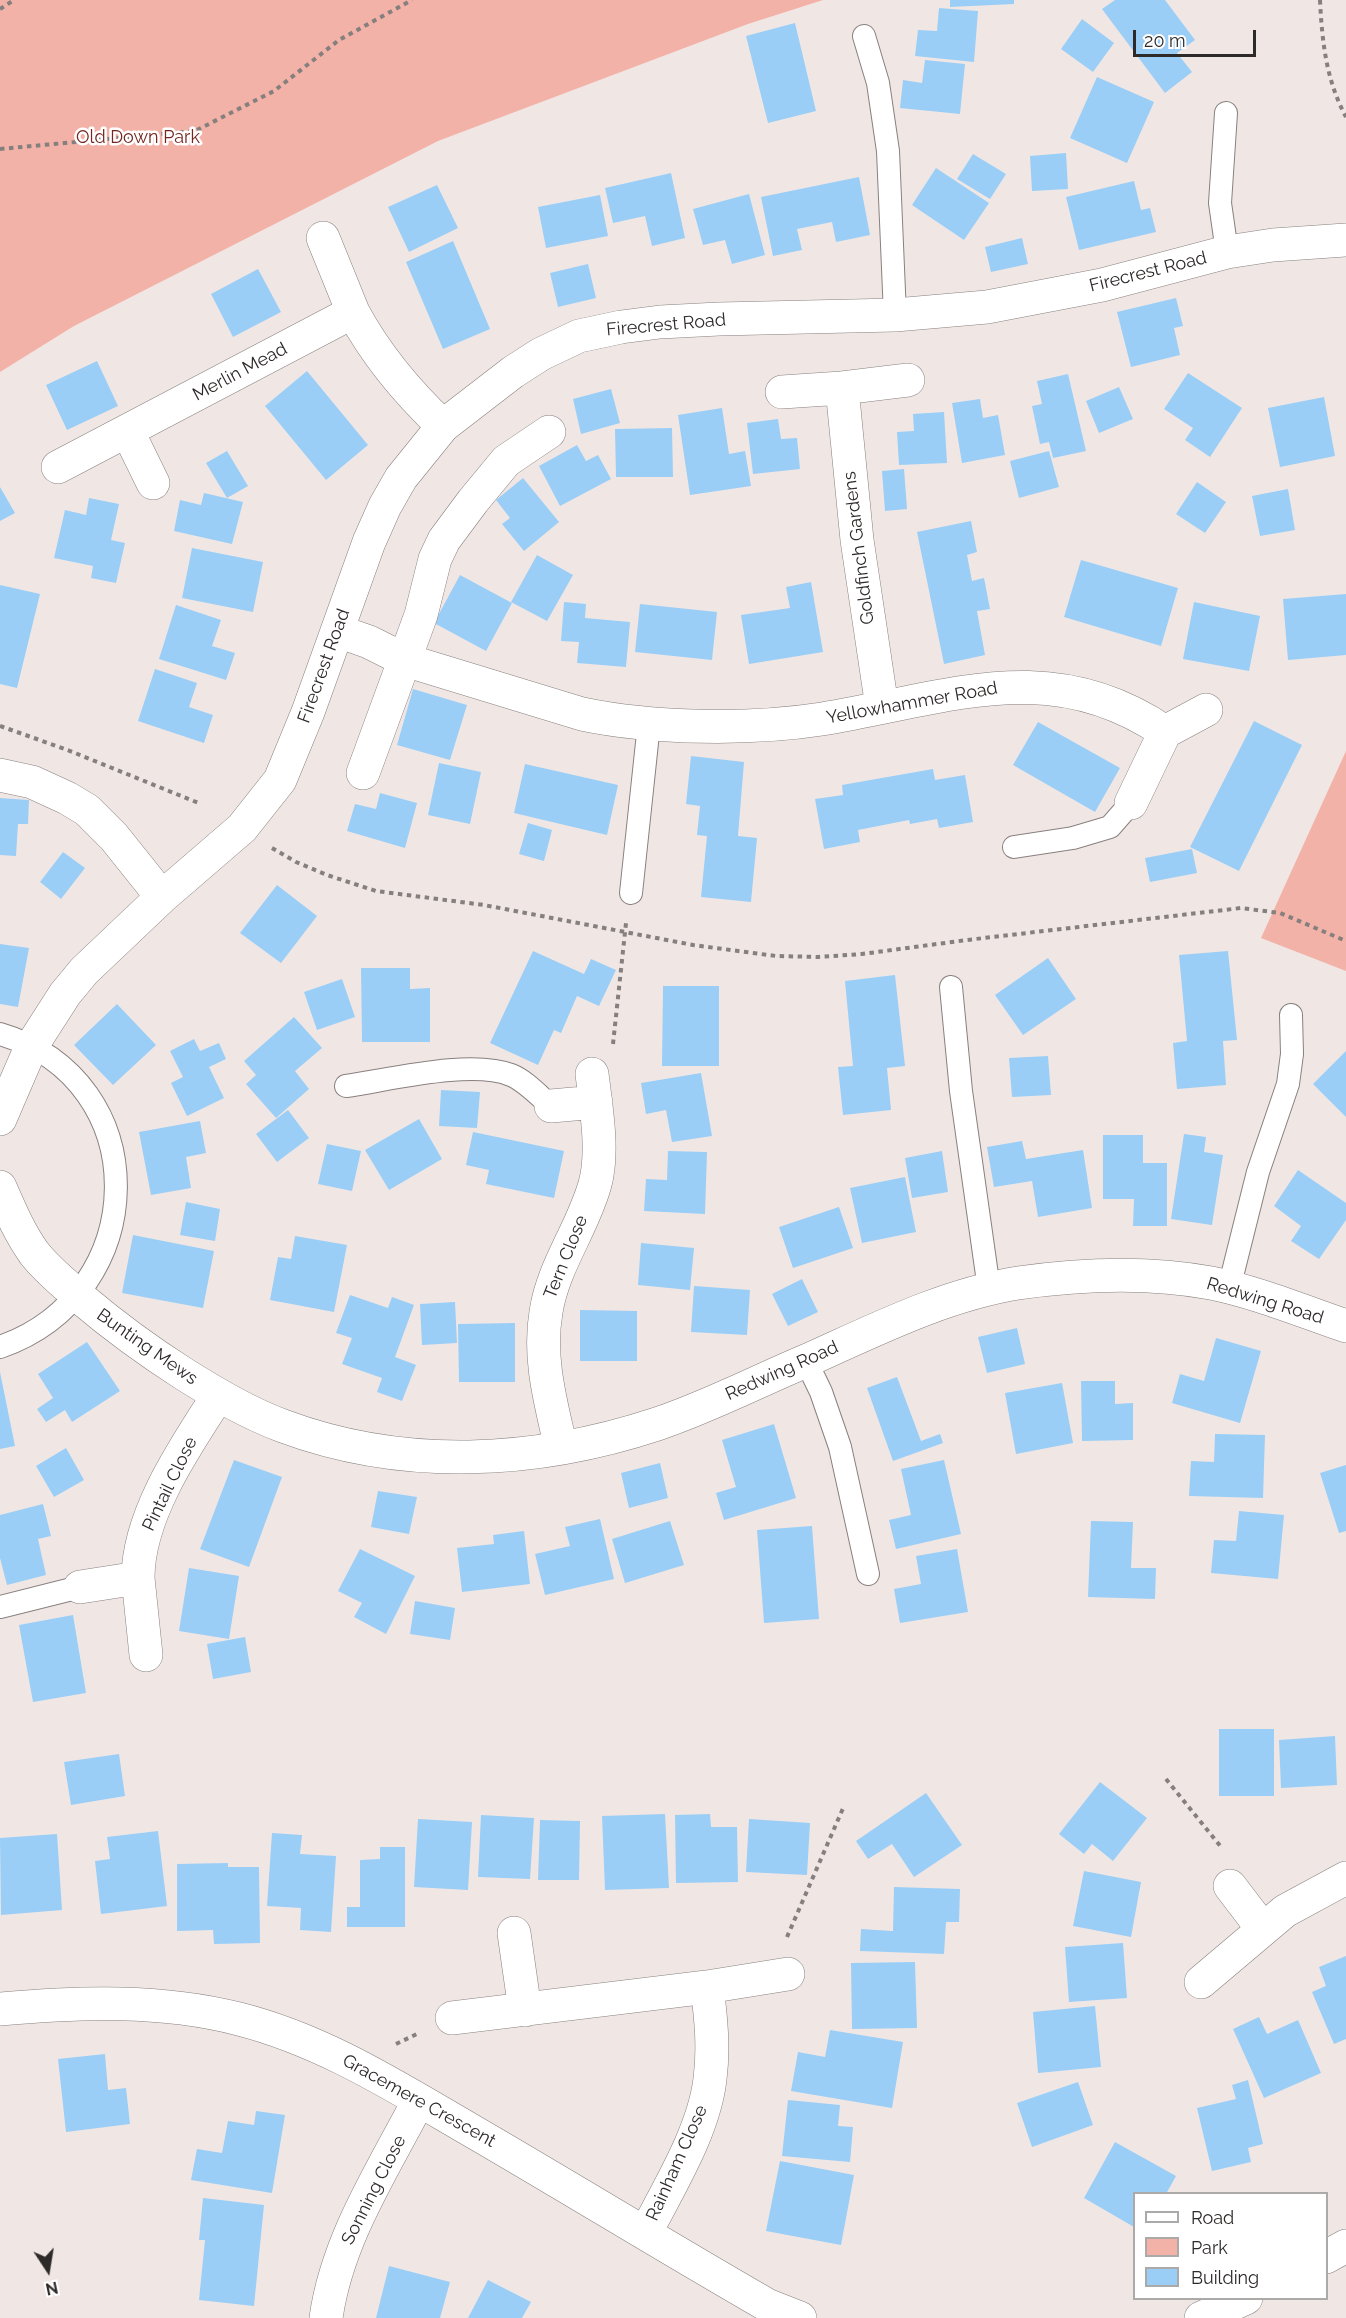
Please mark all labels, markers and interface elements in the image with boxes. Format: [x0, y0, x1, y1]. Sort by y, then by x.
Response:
scale bar [1136, 18, 1259, 56]
text: 20 m [1144, 30, 1186, 51]
park label: Old Down Park [76, 127, 200, 149]
street label: Firecrest Road [1087, 247, 1209, 297]
street label: Firecrest Road [605, 309, 727, 341]
street label: Merlin Mead [189, 338, 291, 406]
street label: Goldfinch Gardens [839, 470, 879, 626]
street label: Firecrest Road [293, 606, 355, 726]
street label: Yellowhammer Road [825, 677, 999, 729]
street label: Tern Close [539, 1212, 593, 1302]
street label: Redwing Road [1204, 1273, 1326, 1329]
street label: Bunting Mews [92, 1304, 202, 1390]
street label: Redwing Road [722, 1336, 842, 1406]
street label: Pintail Close [138, 1433, 202, 1535]
street label: Gracemere Crescent [339, 2050, 499, 2152]
street label: Rainham Close [642, 2102, 712, 2224]
street label: Sonning Close [337, 2132, 411, 2248]
legend [1133, 2192, 1328, 2300]
text: Road [1191, 2207, 1234, 2228]
text: Park [1191, 2237, 1228, 2258]
north arrow [18, 2240, 78, 2300]
text: Building [1191, 2267, 1259, 2288]
text: N [44, 2278, 60, 2299]

